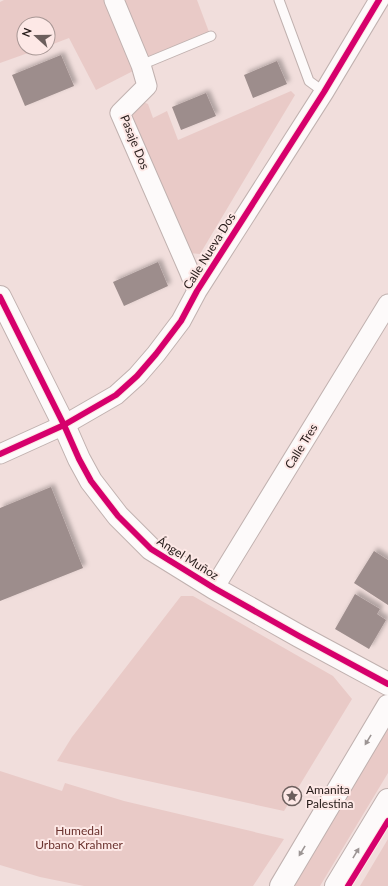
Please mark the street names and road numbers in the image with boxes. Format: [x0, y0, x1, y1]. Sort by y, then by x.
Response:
street label: Pasaje Dos [117, 113, 153, 171]
street label: Calle Nueva Dos [180, 210, 238, 292]
street label: Calle Tres [281, 421, 321, 471]
street label: Ángel Muñoz [154, 533, 222, 583]

